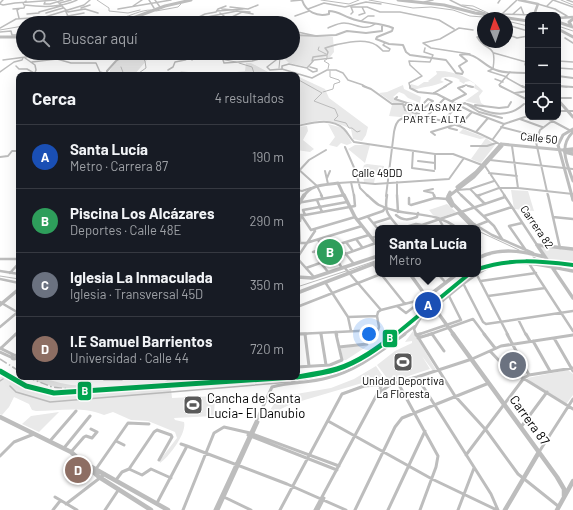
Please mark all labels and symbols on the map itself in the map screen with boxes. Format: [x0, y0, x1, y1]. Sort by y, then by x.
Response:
north arrow [477, 12, 513, 48]
district label: CALASANZ PARTE ALTA [403, 101, 467, 125]
street label: Calle 50 [520, 129, 558, 146]
street label: Calle 49DD [352, 166, 403, 179]
street label: Carrera 82 [518, 203, 557, 251]
pin: B [317, 237, 343, 267]
pin: A [415, 290, 441, 320]
your location [359, 324, 379, 344]
line badge: B [382, 329, 398, 348]
text: B [387, 331, 394, 344]
pin: C [500, 350, 526, 380]
sports icon: Unidad Deportiva La Floresta [392, 351, 414, 373]
place label: Unidad Deportiva La Floresta [362, 374, 444, 400]
line badge: B [77, 381, 92, 401]
text: B [82, 384, 89, 397]
place label: Cancha de Santa Lucia- El Danubio [207, 390, 305, 421]
street label: Carrera 87 [507, 392, 553, 448]
sports icon: Cancha de Santa Lucia- El Danubio [182, 394, 204, 416]
pin: D [65, 455, 91, 485]

